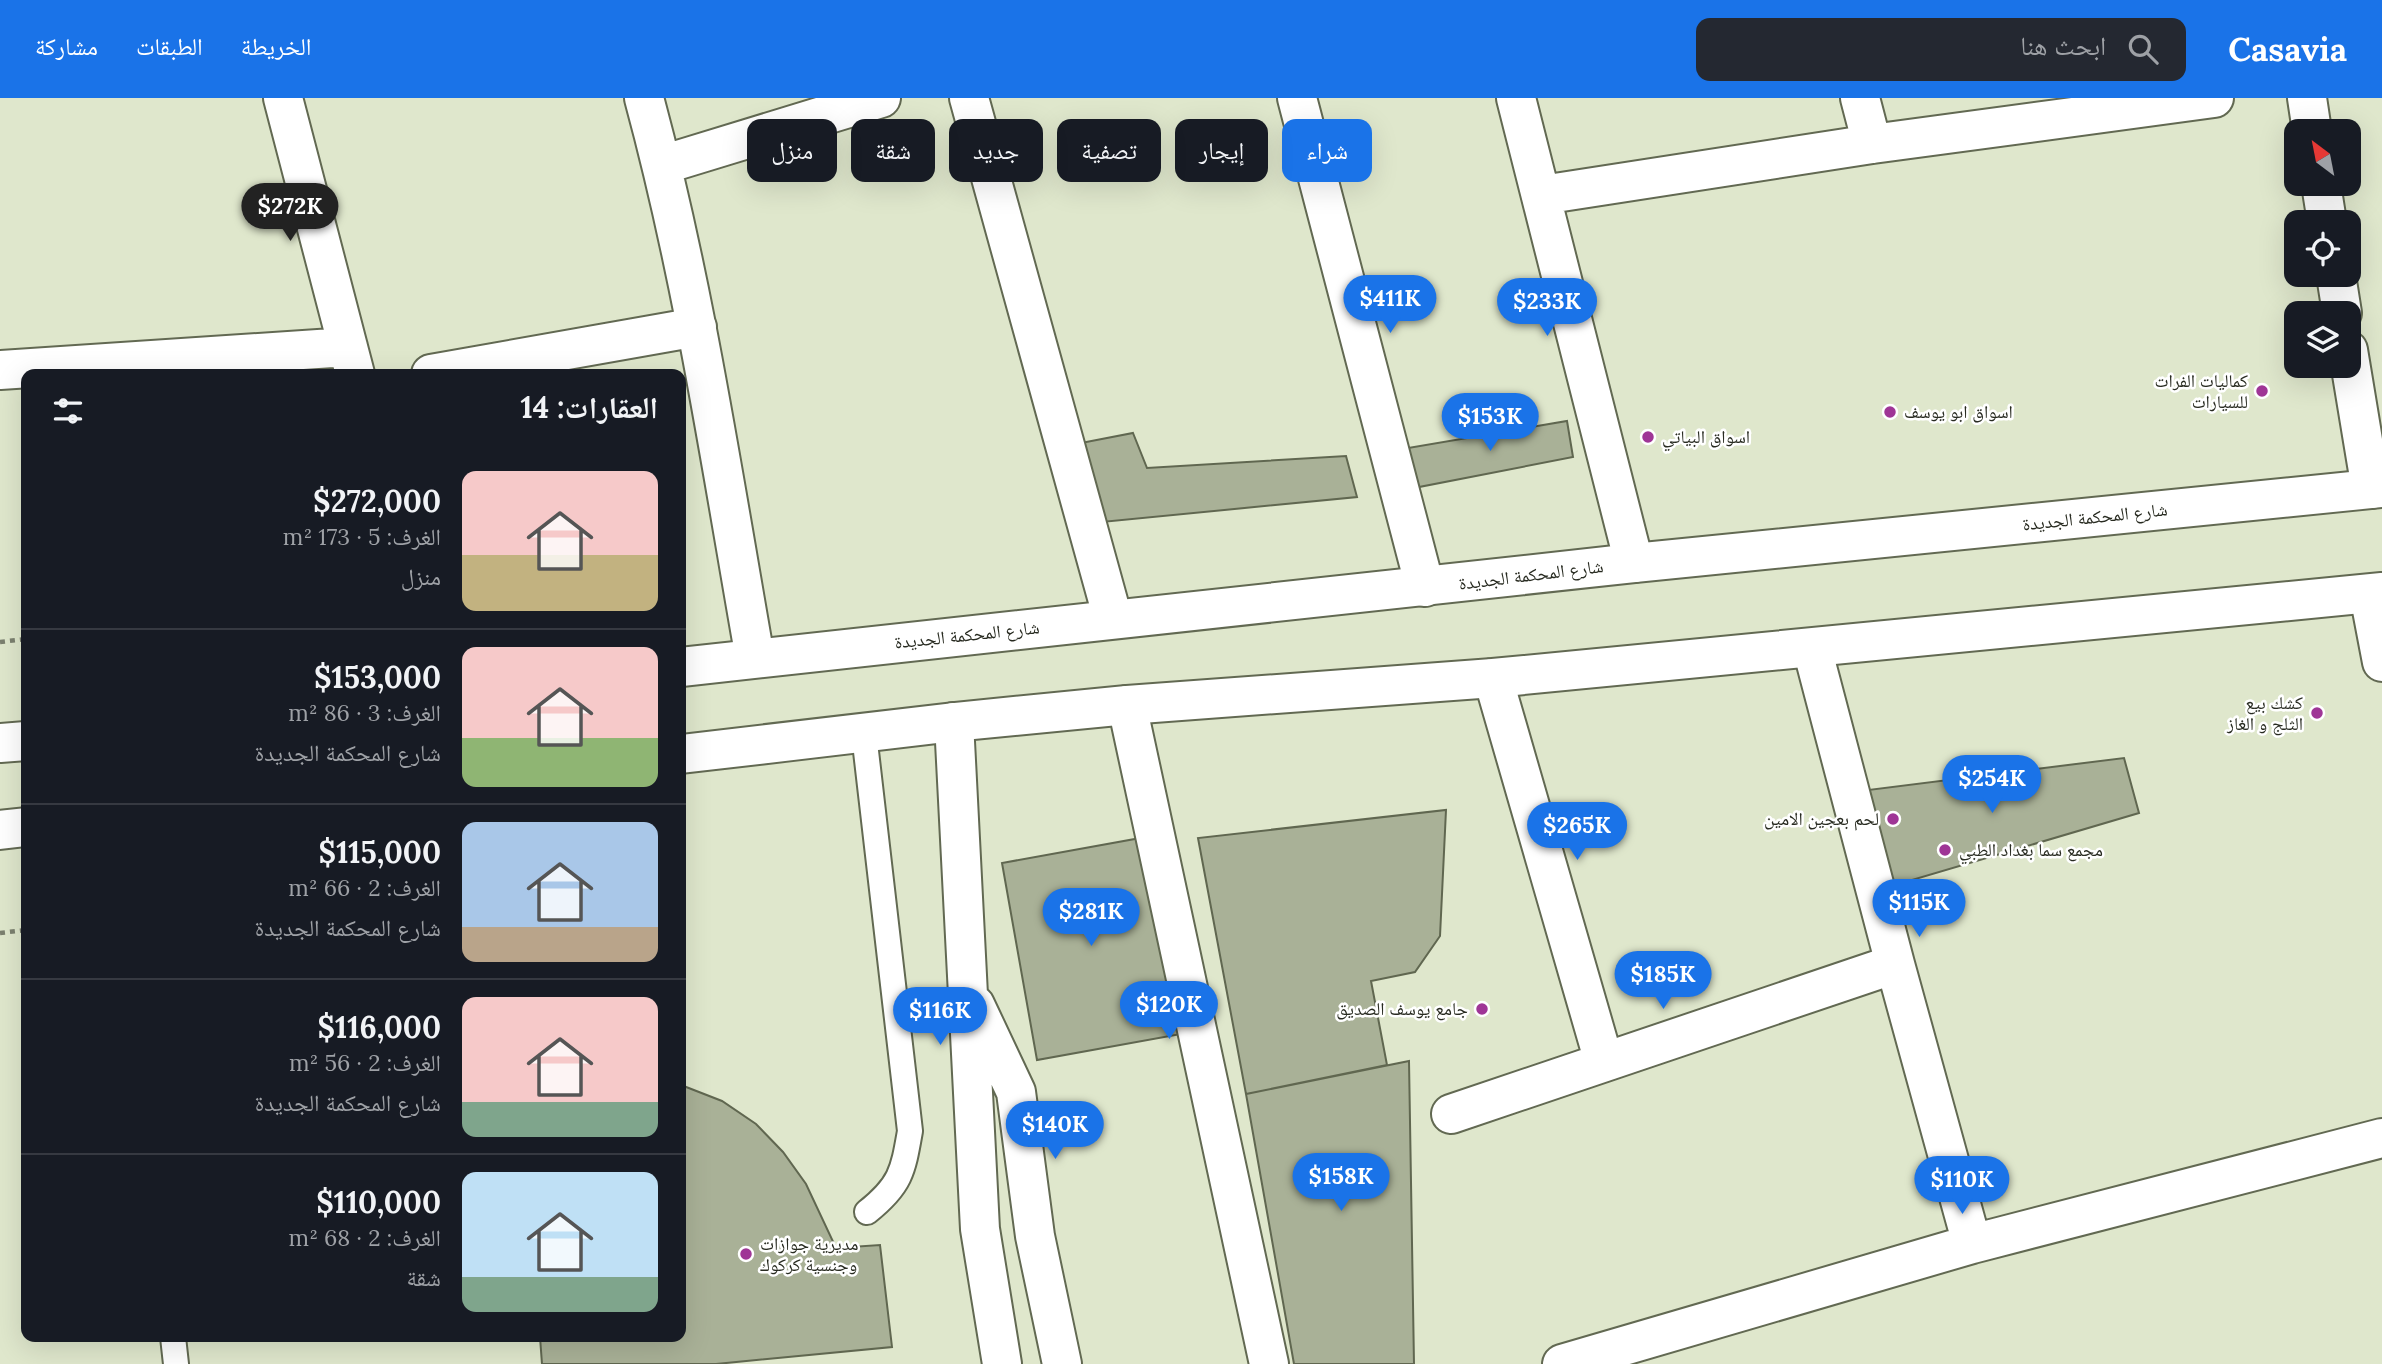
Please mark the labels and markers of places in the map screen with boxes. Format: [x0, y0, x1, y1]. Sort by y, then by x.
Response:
pin: $272K [241, 184, 339, 243]
pin: $411K [1341, 275, 1439, 335]
pin: $233K [1498, 278, 1596, 338]
place label: كماليات الفرات للسيارات [2155, 369, 2249, 413]
marker: كماليات الفرات للسيارات [2254, 383, 2270, 399]
pin: $153K [1441, 394, 1539, 453]
place label: اسواق ابو يوسف [1904, 400, 2013, 423]
marker: اسواق ابو يوسف [1882, 404, 1898, 420]
place label: اسواق البياتي [1662, 425, 1750, 452]
marker: اسواق البياتي [1640, 429, 1656, 445]
place label: كشك بيع الثلج و الغاز [2226, 691, 2304, 736]
marker: كشك بيع الثلج و الغاز [2309, 705, 2325, 721]
pin: $254K [1943, 756, 2041, 815]
pin: $265K [1528, 802, 1626, 862]
place label: لحم بعجين الامين [1764, 807, 1879, 831]
marker: لحم بعجين الامين [1885, 811, 1901, 827]
place label: مجمع سما بغداد الطبي [1959, 838, 2103, 865]
marker: مجمع سما بغداد الطبي [1937, 842, 1953, 858]
pin: $115K [1870, 880, 1968, 939]
pin: $281K [1042, 888, 1140, 948]
pin: $185K [1614, 951, 1712, 1011]
pin: $120K [1120, 982, 1218, 1041]
pin: $116K [891, 988, 989, 1047]
place label: جامع يوسف الصديق [1336, 997, 1468, 1021]
marker: جامع يوسف الصديق [1474, 1001, 1490, 1017]
pin: $140K [1006, 1102, 1104, 1161]
pin: $158K [1292, 1154, 1390, 1213]
pin: $110K [1913, 1156, 2011, 1216]
place label: مديرية جوازات وجنسية كركوك [760, 1232, 859, 1276]
marker: مديرية جوازات وجنسية كركوك [738, 1246, 754, 1262]

